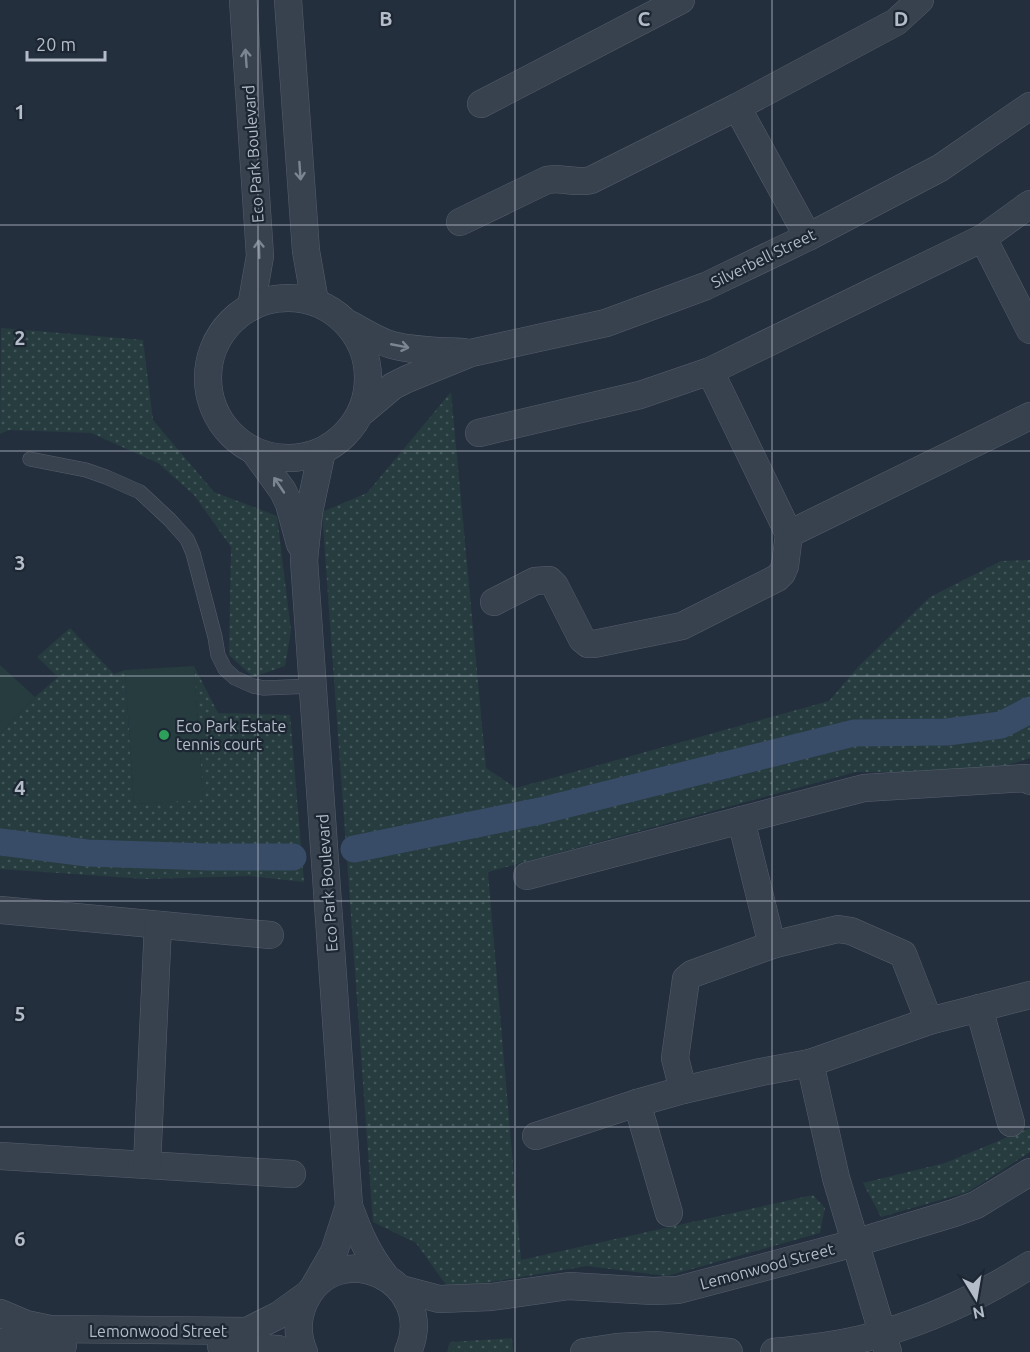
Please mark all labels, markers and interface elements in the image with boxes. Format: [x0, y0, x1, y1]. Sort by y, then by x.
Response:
text: B [379, 7, 393, 30]
text: C [638, 7, 651, 30]
text: D [894, 7, 908, 30]
scale bar [27, 24, 105, 62]
text: 20 m [36, 34, 76, 54]
one-way arrow [241, 49, 252, 69]
street label: Eco Park Boulevard [239, 85, 267, 223]
text: 1 [14, 100, 26, 123]
one-way arrow [295, 161, 306, 181]
street label: Silverbell Street [708, 225, 819, 291]
one-way arrow [253, 239, 264, 259]
text: 2 [14, 326, 26, 349]
one-way arrow [389, 341, 409, 352]
one-way arrow [272, 477, 285, 494]
text: 3 [14, 551, 26, 574]
place label: Eco Park Estate tennis court [176, 717, 286, 753]
marker: Eco Park Estate tennis court [157, 728, 171, 742]
text: 4 [14, 776, 26, 799]
street label: Eco Park Boulevard [313, 814, 341, 952]
text: 5 [14, 1002, 26, 1025]
text: 6 [14, 1227, 26, 1250]
street label: Lemonwood Street [698, 1239, 837, 1293]
north arrow [946, 1268, 1006, 1328]
text: N [971, 1303, 986, 1323]
street label: Lemonwood Street [89, 1322, 228, 1340]

